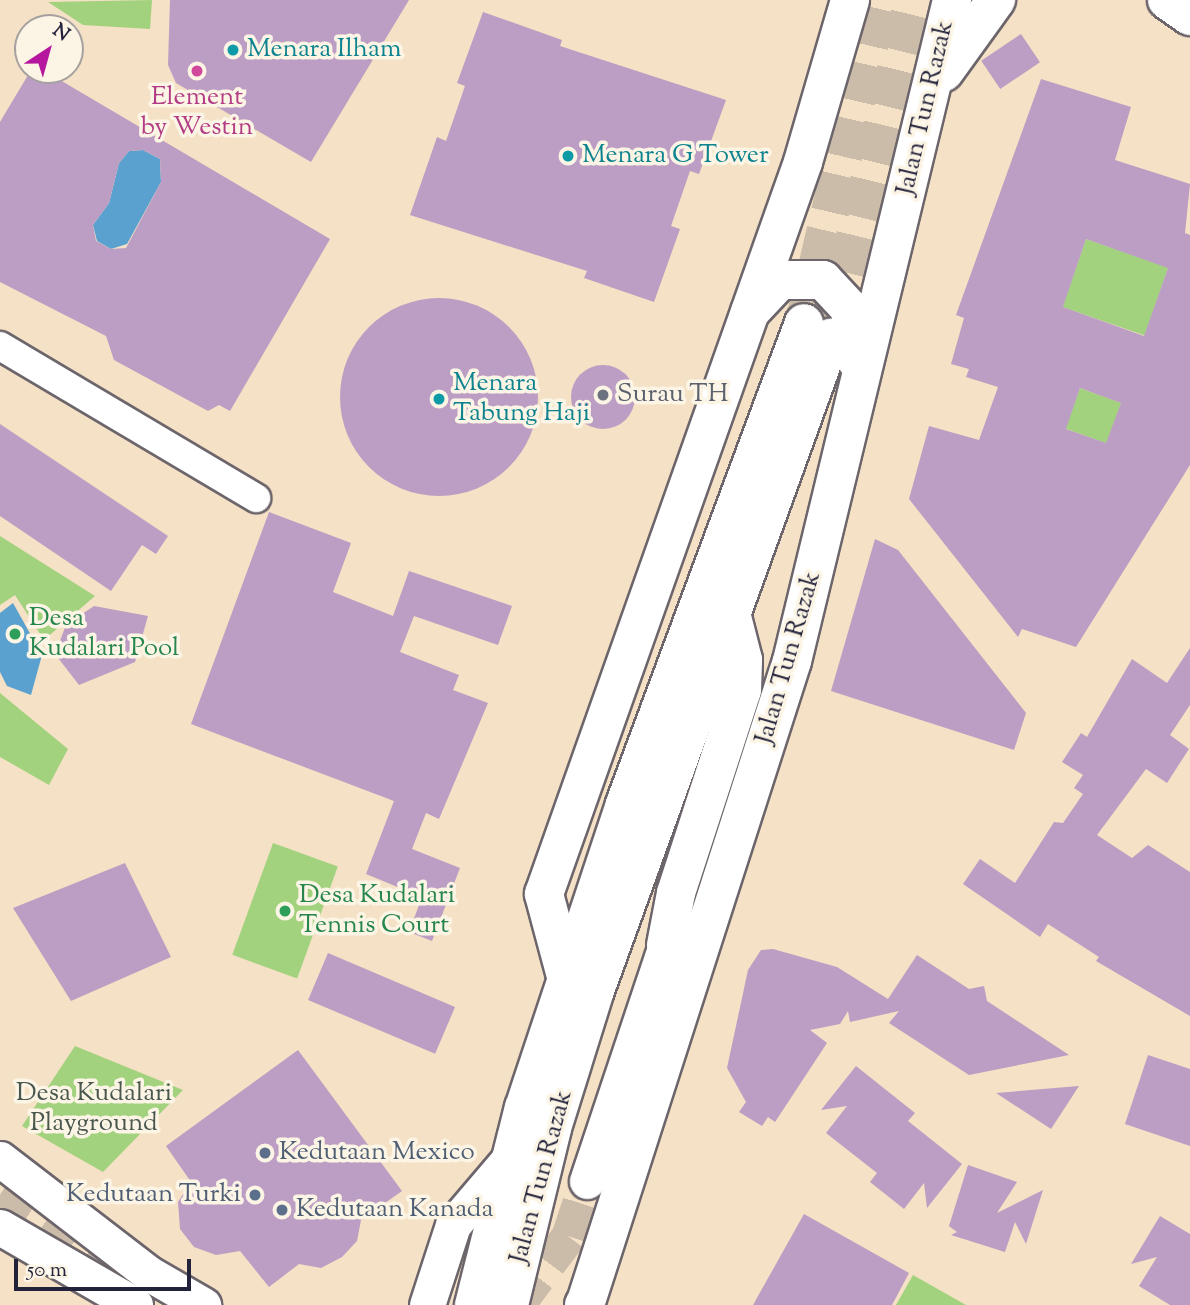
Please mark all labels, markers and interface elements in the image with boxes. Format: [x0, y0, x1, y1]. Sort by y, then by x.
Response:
north arrow [14, 14, 84, 84]
text: N [46, 18, 75, 49]
street label: Jalan Tun Razak [891, 18, 961, 198]
place label: Menara Ilham [247, 34, 401, 66]
marker: Menara Ilham [225, 42, 241, 58]
marker: Element by Westin [189, 63, 205, 79]
place label: Element by Westin [141, 82, 253, 144]
place label: Menara G Tower [582, 140, 769, 172]
marker: Menara G Tower [560, 148, 576, 164]
place label: Menara Tabung Haji [453, 368, 590, 430]
place label: Surau TH [617, 379, 728, 411]
marker: Surau TH [595, 387, 611, 403]
marker: Menara Tabung Haji [431, 391, 447, 407]
street label: Jalan Tun Razak [749, 568, 829, 748]
place label: Desa Kudalari Pool [29, 603, 179, 664]
marker: Desa Kudalari Pool [7, 626, 23, 642]
place label: Desa Kudalari Tennis Court [299, 880, 455, 942]
marker: Desa Kudalari Tennis Court [277, 903, 293, 919]
park label: Desa Kudalari Playground [16, 1078, 172, 1140]
street label: Jalan Tun Razak [504, 1087, 580, 1267]
place label: Kedutaan Mexico [279, 1137, 475, 1169]
marker: Kedutaan Mexico [257, 1145, 273, 1161]
place label: Kedutaan Turki [66, 1179, 241, 1211]
marker: Kedutaan Turki [247, 1187, 263, 1203]
place label: Kedutaan Kanada [296, 1194, 493, 1226]
marker: Kedutaan Kanada [274, 1202, 290, 1218]
scale bar [18, 1246, 194, 1290]
text: 50 m [27, 1256, 67, 1286]

